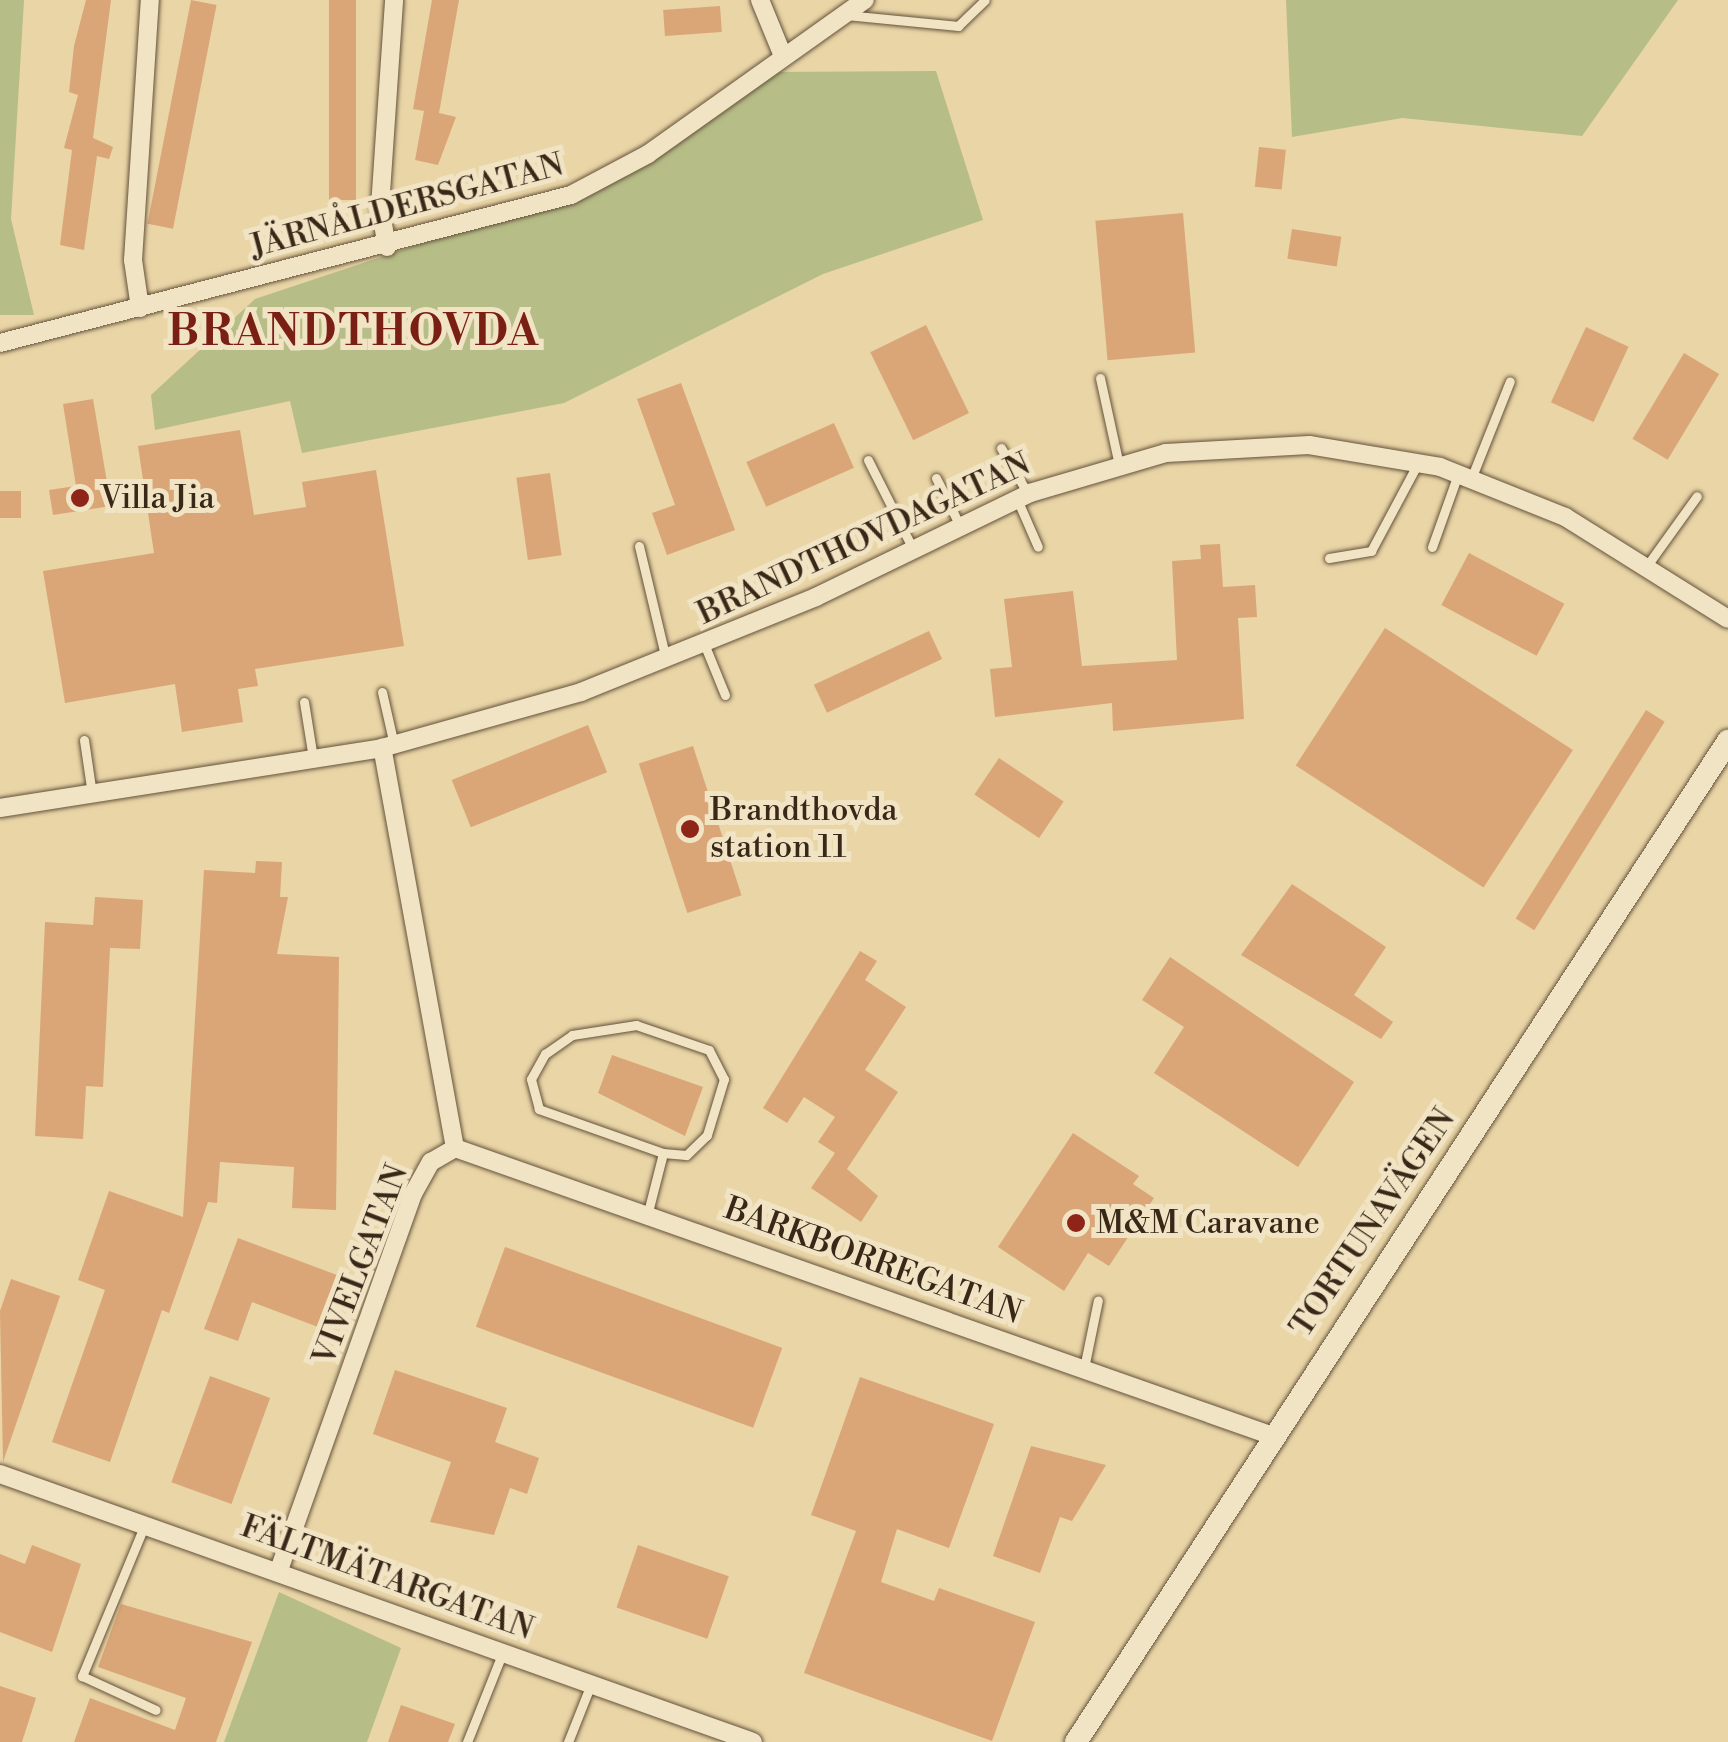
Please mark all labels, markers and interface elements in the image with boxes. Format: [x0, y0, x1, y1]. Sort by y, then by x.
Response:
street label: JÄRNÅLDERSGATAN [246, 146, 568, 266]
district label: BRANDTHOVDA [168, 308, 540, 358]
street label: BRANDTHOVDAGATAN [691, 445, 1037, 633]
place label: Villa Jia [100, 479, 215, 517]
marker: Villa Jia [69, 487, 91, 509]
place label: Brandthovda station 11 [710, 792, 898, 867]
marker: Brandthovda station 11 [679, 818, 701, 840]
street label: TORTUNAVÄGEN [1282, 1102, 1464, 1344]
street label: VIVELGATAN [305, 1159, 417, 1371]
street label: BARKBORREGATAN [719, 1189, 1027, 1333]
place label: M&M Caravane [1096, 1204, 1320, 1242]
marker: M&M Caravane [1065, 1212, 1087, 1234]
street label: FÄLTMÄTARGATAN [236, 1507, 538, 1649]

